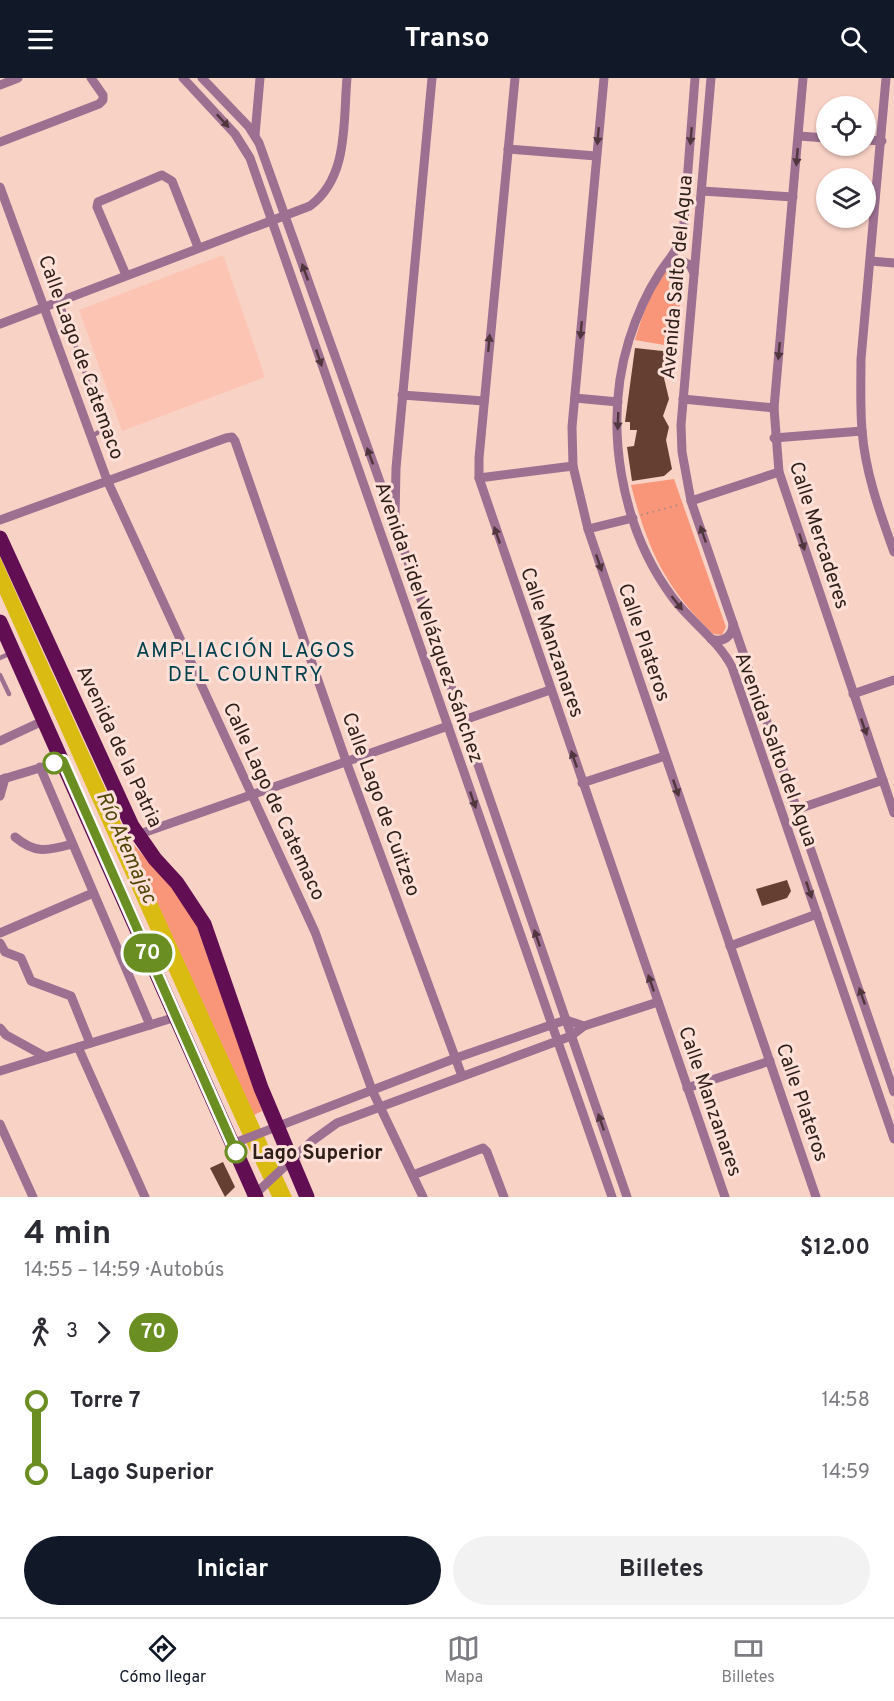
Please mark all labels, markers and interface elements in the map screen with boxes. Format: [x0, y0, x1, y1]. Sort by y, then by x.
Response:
text: Transo [405, 22, 489, 56]
icon: menu [24, 23, 57, 56]
icon: search [837, 23, 870, 56]
map controls [816, 96, 876, 228]
button: locate [816, 96, 876, 156]
one-way arrow [215, 113, 229, 127]
one-way arrow [593, 127, 603, 146]
one-way arrow [686, 127, 695, 146]
one-way arrow [792, 148, 802, 167]
button: layers [816, 168, 876, 228]
street label: Avenida Salto del Agua [656, 174, 700, 380]
street label: Calle Lago de Catemaco [31, 252, 129, 464]
one-way arrow [299, 263, 309, 281]
one-way arrow [576, 321, 586, 340]
one-way arrow [484, 334, 494, 353]
one-way arrow [774, 342, 784, 361]
one-way arrow [315, 349, 325, 367]
one-way arrow [613, 412, 622, 431]
one-way arrow [365, 447, 375, 465]
street label: Calle Mercaderes [782, 458, 854, 613]
street label: Avenida Fidel Velázquez Sánchez [368, 479, 489, 767]
one-way arrow [697, 525, 707, 543]
one-way arrow [491, 526, 501, 544]
one-way arrow [798, 533, 807, 551]
one-way arrow [595, 555, 605, 573]
street label: Calle Manzanares [513, 564, 589, 721]
street label: Calle Plateros [611, 580, 675, 705]
one-way arrow [671, 595, 684, 611]
district label: AMPLIACIÓN LAGOS DEL COUNTRY [136, 637, 356, 689]
street label: Avenida Salto del Agua [728, 649, 822, 851]
street label: Avenida de la Patria [69, 662, 167, 832]
street label: Calle Lago de Catemaco [216, 699, 331, 905]
street label: Calle Lago de Cuitzeo [335, 709, 426, 900]
one-way arrow [860, 718, 870, 736]
one-way arrow [569, 750, 578, 768]
unlabelled marker [43, 752, 65, 774]
one-way arrow [671, 779, 681, 797]
water label: Río Atemajac [89, 787, 163, 909]
one-way arrow [469, 791, 479, 809]
one-way arrow [804, 881, 814, 899]
one-way arrow [531, 929, 541, 947]
line badge: 70 [121, 934, 175, 972]
text: 70 [135, 940, 161, 967]
one-way arrow [646, 974, 656, 992]
one-way arrow [856, 987, 866, 1005]
street label: Calle Manzanares [671, 1023, 747, 1180]
street label: Calle Plateros [769, 1040, 833, 1165]
one-way arrow [595, 1113, 605, 1131]
marker: Lago Superior [225, 1141, 247, 1163]
place label: Lago Superior [252, 1141, 383, 1167]
text: 4 min [24, 1214, 111, 1256]
text: $12.00 [800, 1235, 870, 1262]
text: 14:55 – 14:59 · Autobús [24, 1258, 224, 1284]
icon: walk [24, 1316, 57, 1349]
icon: forward [87, 1316, 120, 1349]
text: 3 [66, 1319, 78, 1345]
text: 70 [141, 1319, 166, 1346]
text: Torre 7 [70, 1388, 141, 1415]
text: 14:58 [821, 1388, 870, 1414]
text: Lago Superior [70, 1460, 214, 1487]
text: 14:59 [822, 1460, 870, 1486]
button: Iniciar [24, 1536, 441, 1605]
button: Billetes [453, 1536, 870, 1605]
tab: Cómo llegar [119, 1632, 206, 1688]
tab: Mapa [445, 1632, 483, 1688]
tab: Billetes [722, 1632, 775, 1688]

